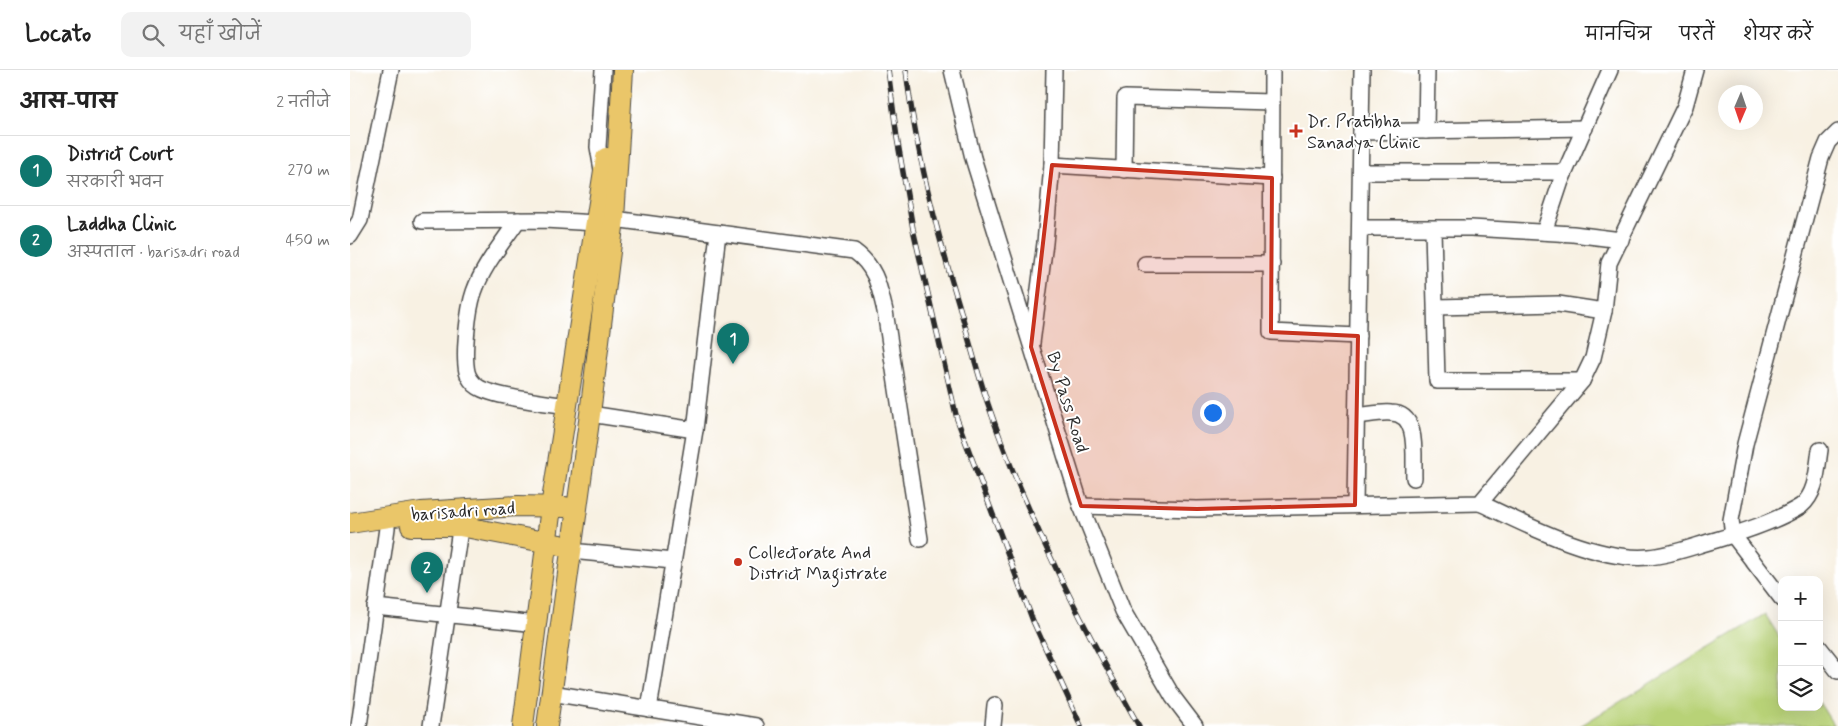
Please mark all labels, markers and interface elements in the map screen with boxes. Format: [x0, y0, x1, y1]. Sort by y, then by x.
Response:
search box [121, 12, 471, 57]
text: Locato [25, 19, 91, 50]
icon: search [139, 21, 167, 49]
text: यहाँ खोजें [179, 22, 261, 47]
text: मानचित्र [1585, 23, 1651, 47]
text: परतें [1679, 23, 1715, 47]
text: शेयर करें [1743, 23, 1813, 47]
north arrow [1718, 85, 1763, 130]
text: आस-पास [20, 88, 117, 116]
text: 2 नतीजे [276, 92, 330, 113]
place label: Dr. Pratibha Sanadya Clinic [1307, 110, 1421, 155]
marker: Dr. Pratibha Sanadya Clinic [1289, 124, 1303, 138]
text: District Court [67, 142, 174, 167]
text: 1 [32, 160, 40, 181]
text: 270 m [287, 160, 330, 181]
text: सरकारी भवन [67, 172, 163, 193]
text: Laddha Clinic [67, 212, 177, 237]
text: 2 [32, 230, 40, 251]
text: 450 m [285, 230, 330, 251]
text: अस्पताल · barisadri road [67, 242, 240, 263]
pin: 1 [717, 323, 749, 364]
street label: By Pass Road [1040, 349, 1094, 456]
your location [1200, 400, 1226, 426]
street label: barisadri road [410, 496, 516, 528]
place label: Collectorate And District Magistrate [748, 541, 887, 588]
pin: 2 [411, 552, 443, 593]
marker: Collectorate And District Magistrate [732, 556, 744, 568]
map controls [1778, 576, 1823, 711]
button: + [1778, 576, 1823, 621]
button: − [1778, 621, 1823, 666]
button: layers [1778, 666, 1823, 711]

